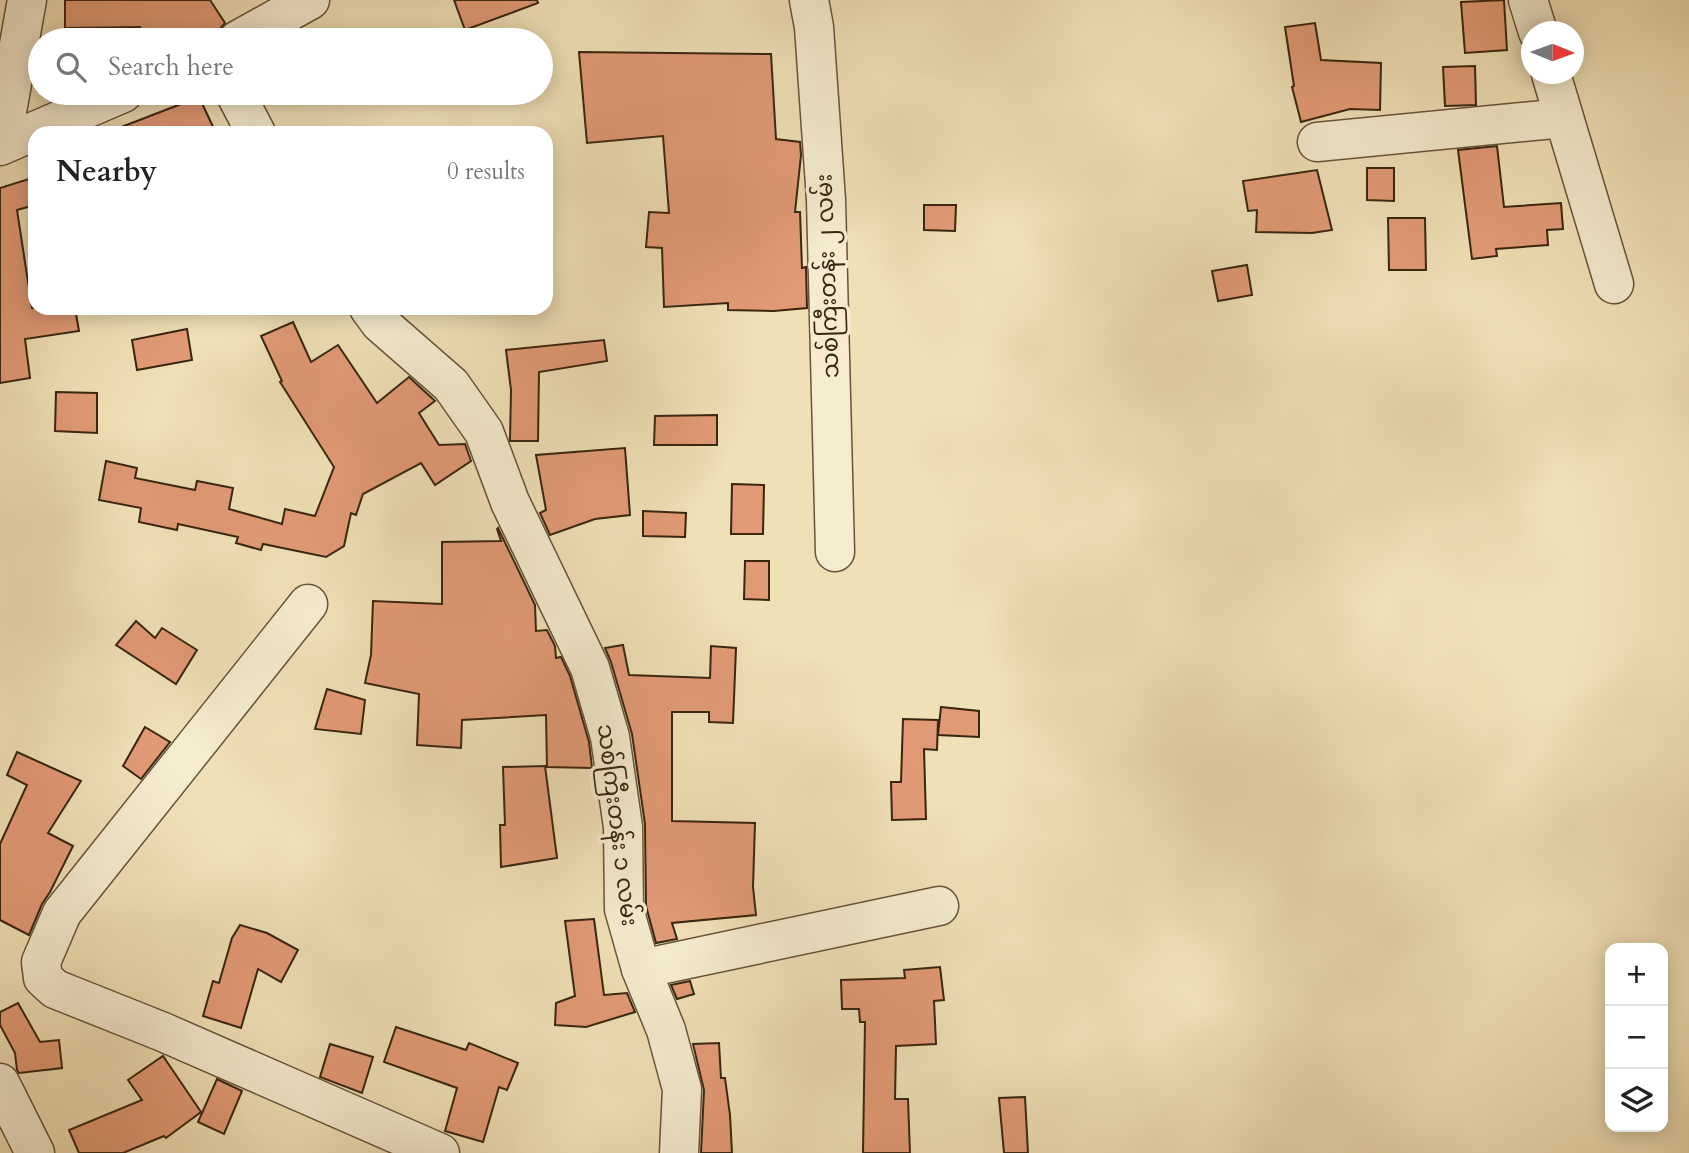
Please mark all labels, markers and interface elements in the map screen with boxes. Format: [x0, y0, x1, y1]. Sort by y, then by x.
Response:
north arrow [1521, 21, 1584, 84]
search box [28, 28, 553, 105]
icon: search [52, 48, 90, 86]
text: Search here [108, 49, 234, 84]
text: Nearby [56, 151, 157, 192]
text: 0 results [447, 156, 525, 187]
street label: သစ်ကြီးတန်း ၂ လမ်း [807, 173, 850, 379]
street label: သစ်ကြီးတန်း ၁ လမ်း [587, 722, 646, 928]
map controls [1605, 943, 1668, 1132]
button: + [1605, 943, 1668, 1006]
button: − [1605, 1006, 1668, 1069]
button: layers [1605, 1069, 1668, 1132]

